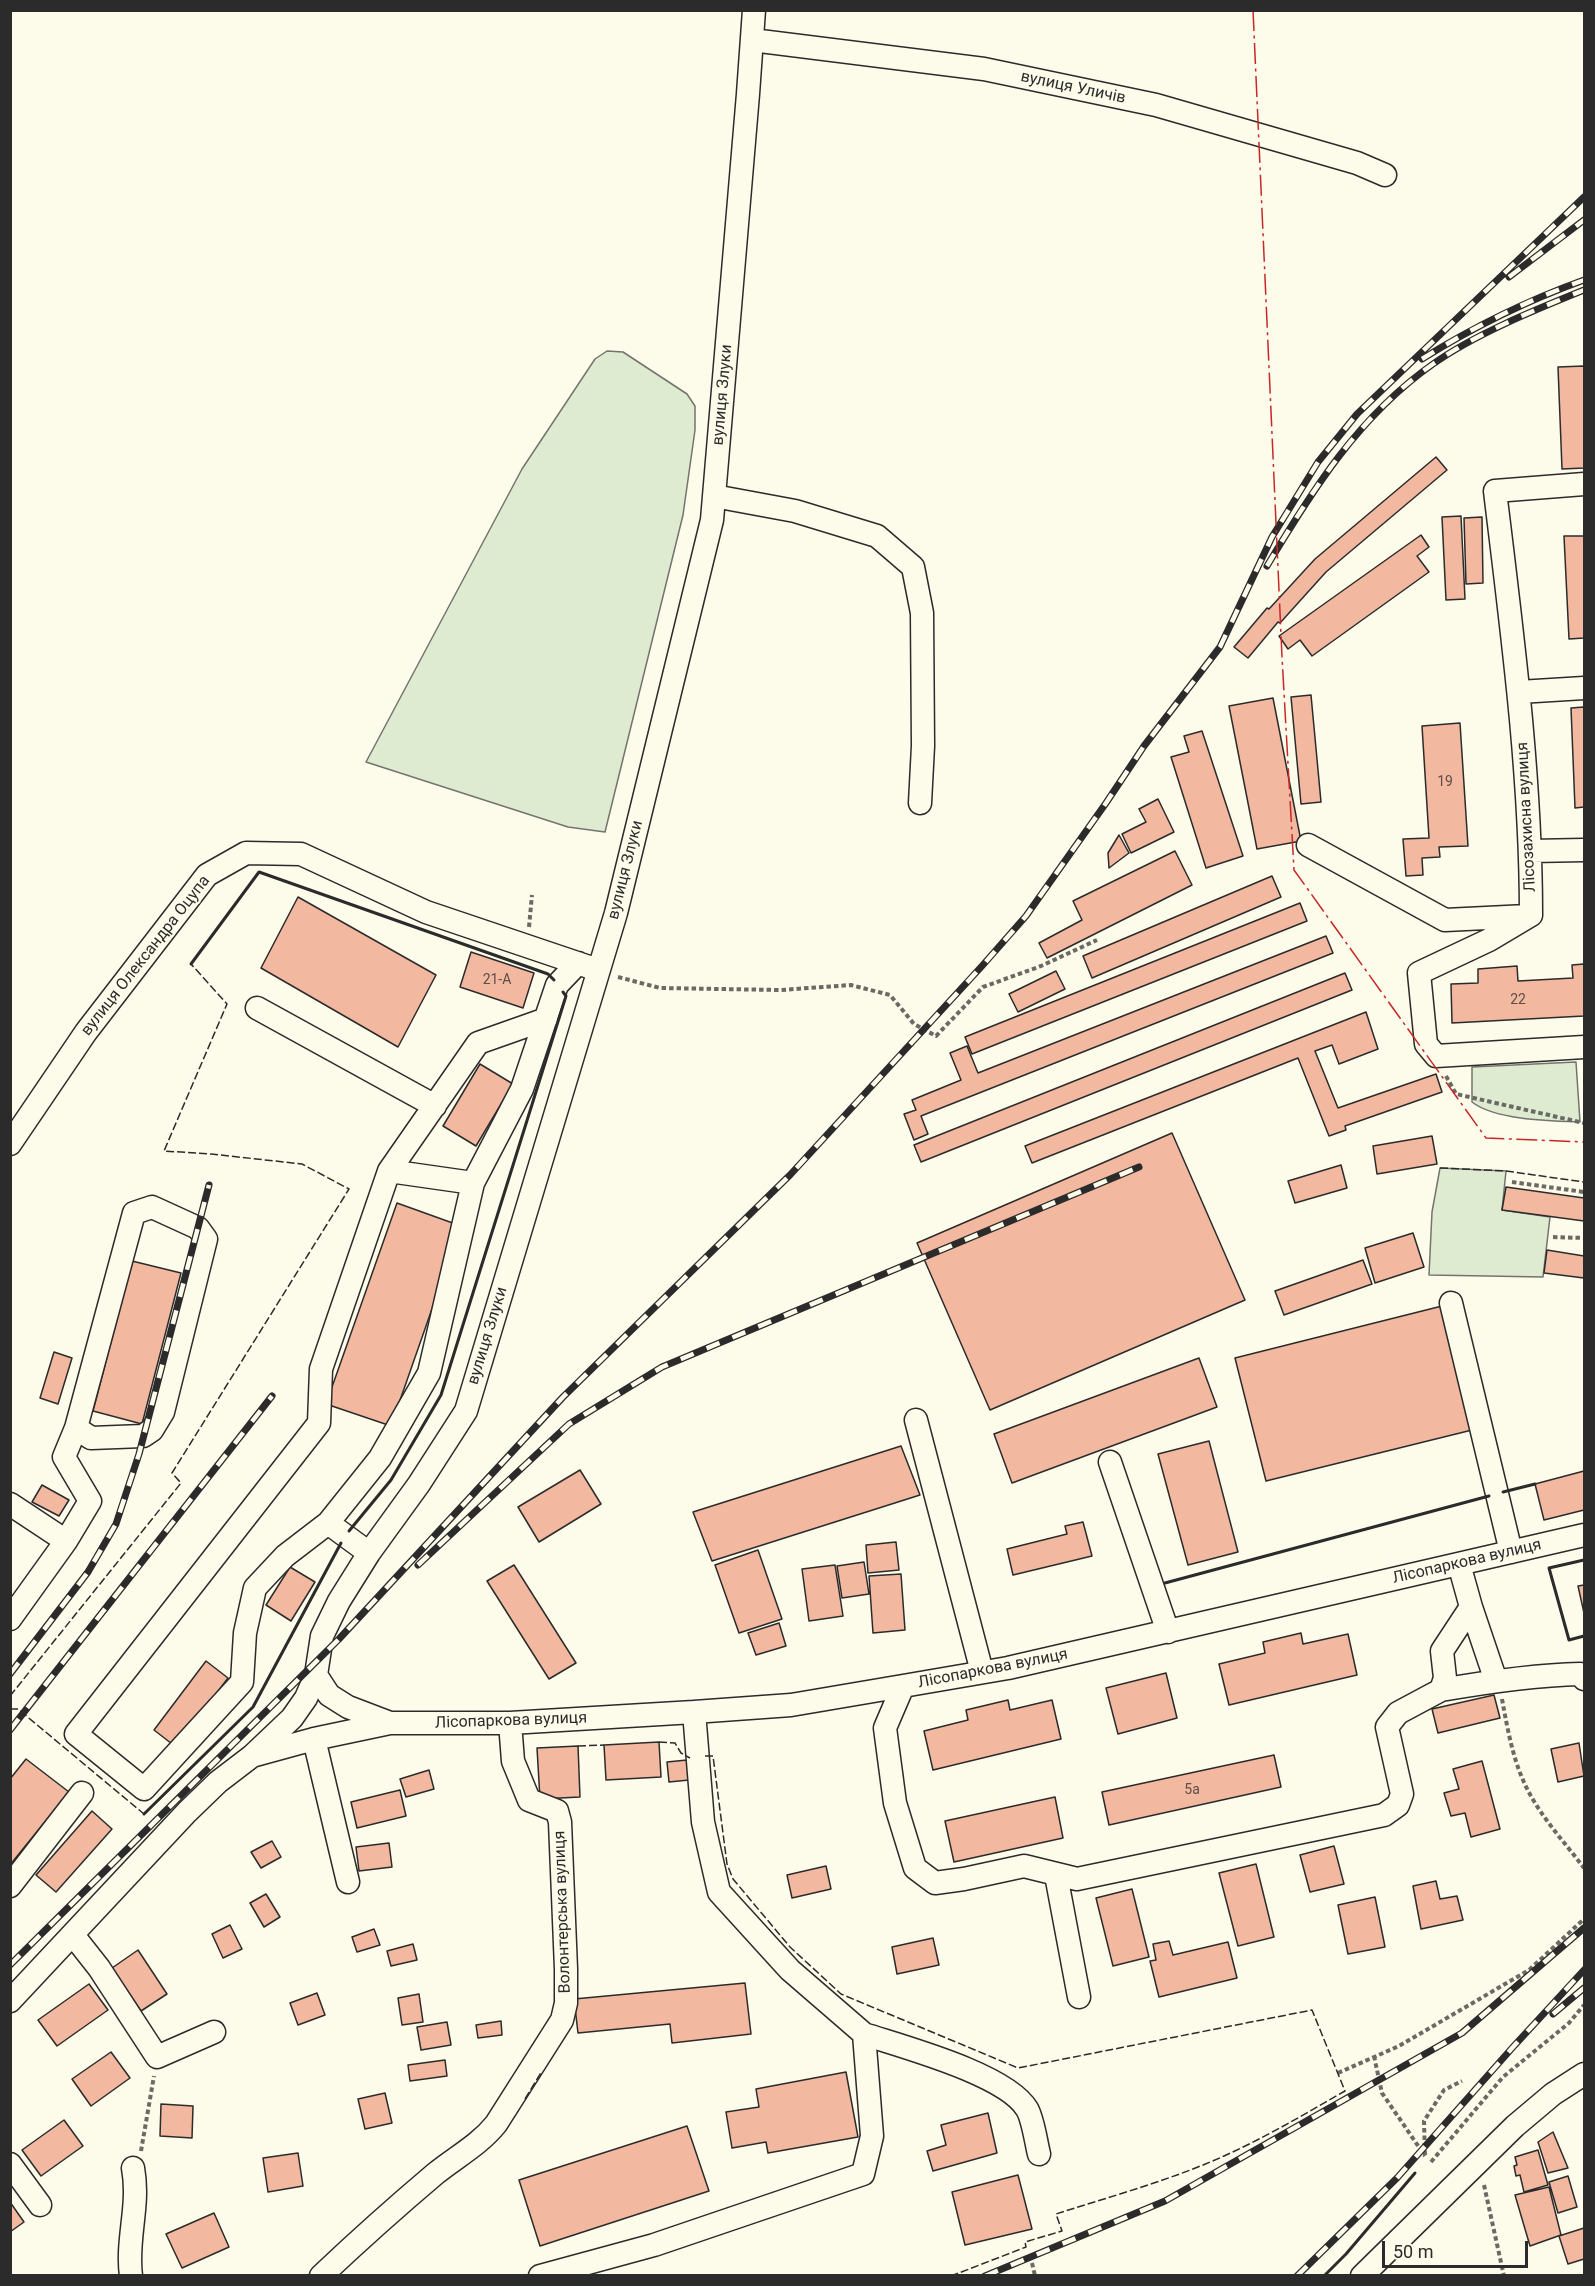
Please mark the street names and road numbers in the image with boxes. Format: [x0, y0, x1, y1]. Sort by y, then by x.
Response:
street label: вулиця Уличів [1019, 67, 1127, 109]
street label: вулиця Злуки [709, 344, 737, 446]
street label: Лісозахисна вулиця [1513, 742, 1541, 892]
street label: вулиця Злуки [604, 819, 648, 921]
street label: вулиця Олександра Оцупа [77, 872, 215, 1040]
street label: вулиця Злуки [464, 1285, 512, 1387]
street label: Лісопаркова вулиця [1391, 1536, 1543, 1588]
street label: Лісопаркова вулиця [916, 1645, 1070, 1693]
street label: Лісопаркова вулиця [435, 1709, 587, 1733]
street label: Волонтерська вулиця [551, 1830, 575, 1994]

